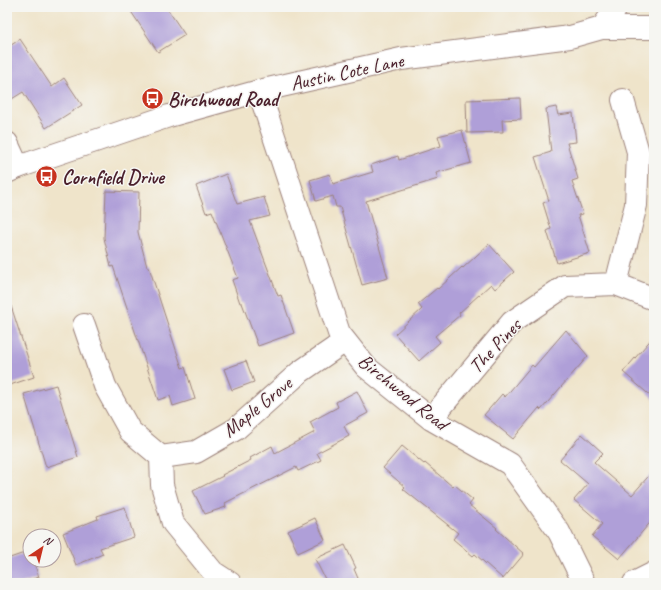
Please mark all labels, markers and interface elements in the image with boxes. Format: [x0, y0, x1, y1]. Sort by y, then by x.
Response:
street label: Austin Cote Lane [288, 48, 407, 96]
bus stop icon: Birchwood Road [139, 86, 165, 112]
place label: Birchwood Road [168, 87, 282, 112]
bus stop icon: Cornfield Drive [33, 164, 59, 190]
place label: Cornfield Drive [62, 165, 166, 190]
street label: The Pines [463, 312, 528, 379]
street label: Birchwood Road [353, 348, 455, 438]
street label: Maple Grove [217, 370, 298, 443]
north arrow [22, 528, 62, 568]
text: N [41, 532, 56, 549]

